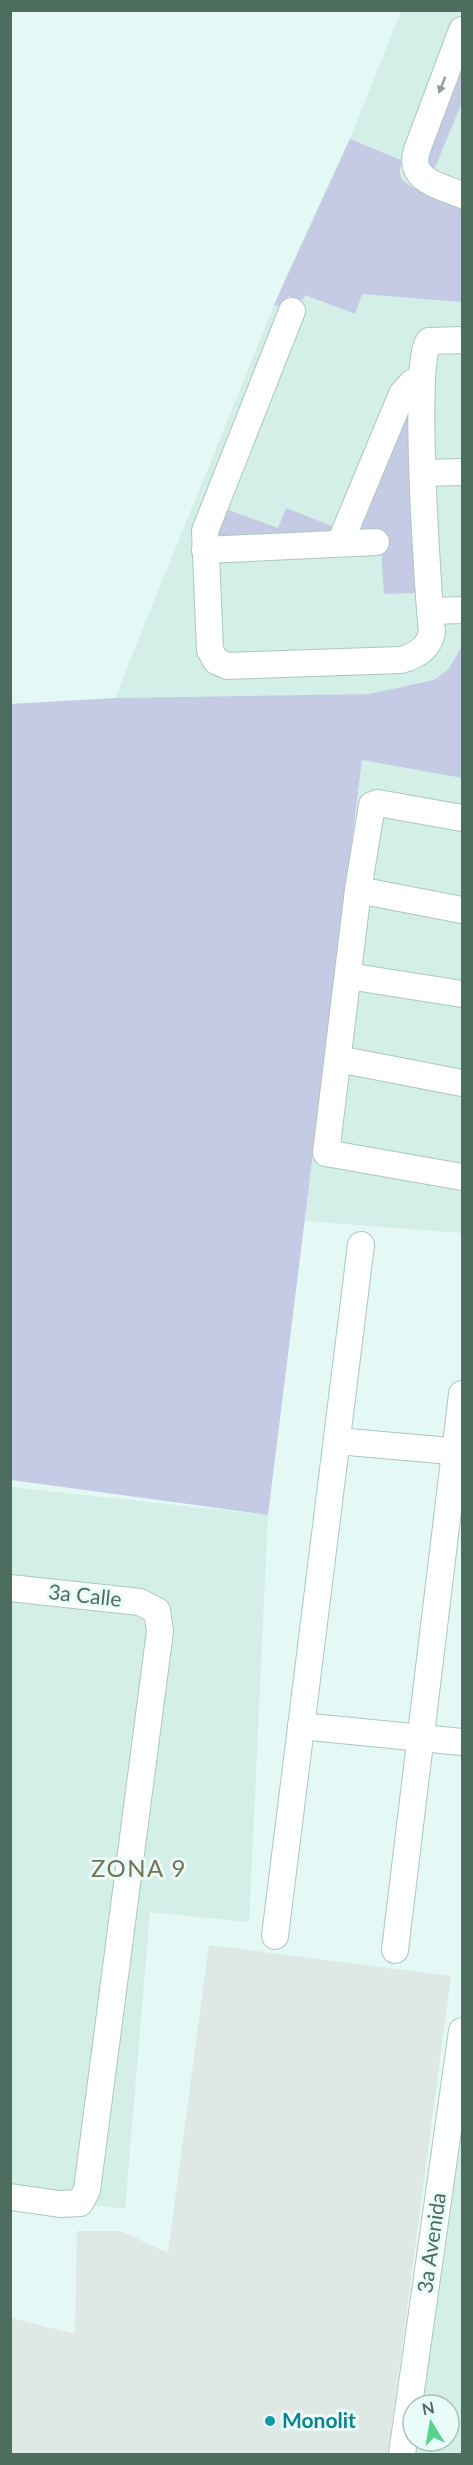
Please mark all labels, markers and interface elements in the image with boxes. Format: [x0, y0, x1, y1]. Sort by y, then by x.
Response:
one-way arrow [436, 76, 446, 94]
street label: 3a Calle [47, 1578, 123, 1611]
district label: ZONA 9 [91, 1853, 187, 1882]
street label: 3a Avenida [411, 2191, 450, 2295]
north arrow [401, 2393, 461, 2453]
text: N [420, 2397, 436, 2418]
place label: Monolit [282, 2407, 356, 2432]
marker: Monolit [263, 2414, 277, 2428]

